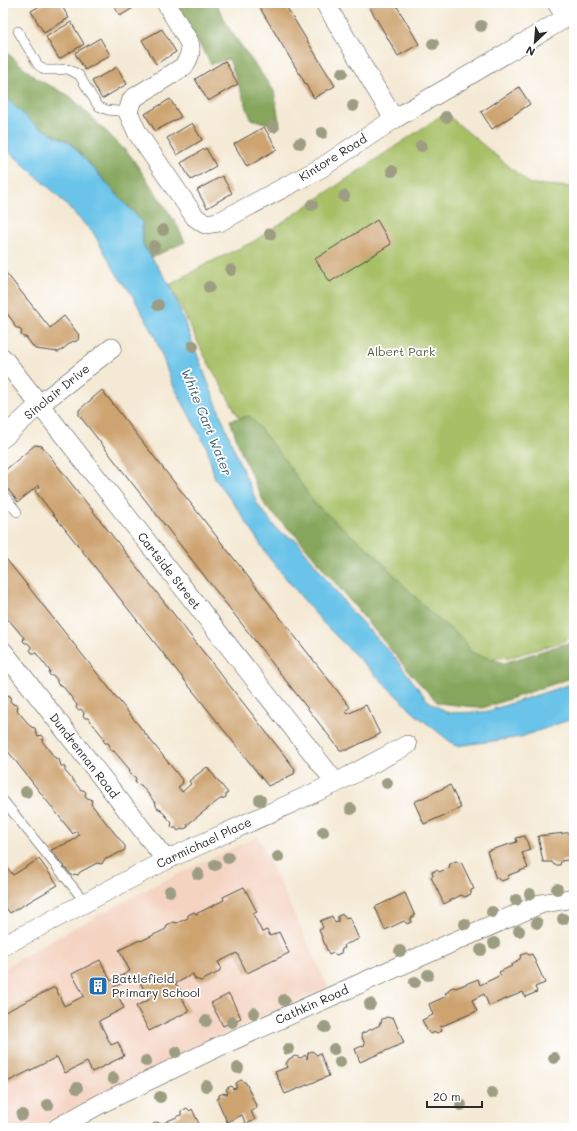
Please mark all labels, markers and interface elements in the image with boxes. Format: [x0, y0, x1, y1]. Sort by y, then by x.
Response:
north arrow [515, 22, 555, 62]
text: N [523, 43, 537, 60]
street label: Kintore Road [296, 130, 370, 184]
park label: Albert Park [367, 343, 435, 359]
street label: Sinclair Drive [20, 360, 92, 423]
water label: White Cart Water [178, 366, 237, 478]
street label: Cartside Street [135, 528, 205, 612]
street label: Dundrennan Road [47, 710, 123, 801]
street label: Carmichael Place [153, 813, 254, 871]
place label: Battlefield Primary School [112, 970, 200, 1000]
building icon: Battlefield Primary School [87, 975, 109, 997]
street label: Cathkin Road [272, 981, 351, 1027]
scale bar [427, 1083, 482, 1109]
text: 20 m [433, 1088, 461, 1104]

